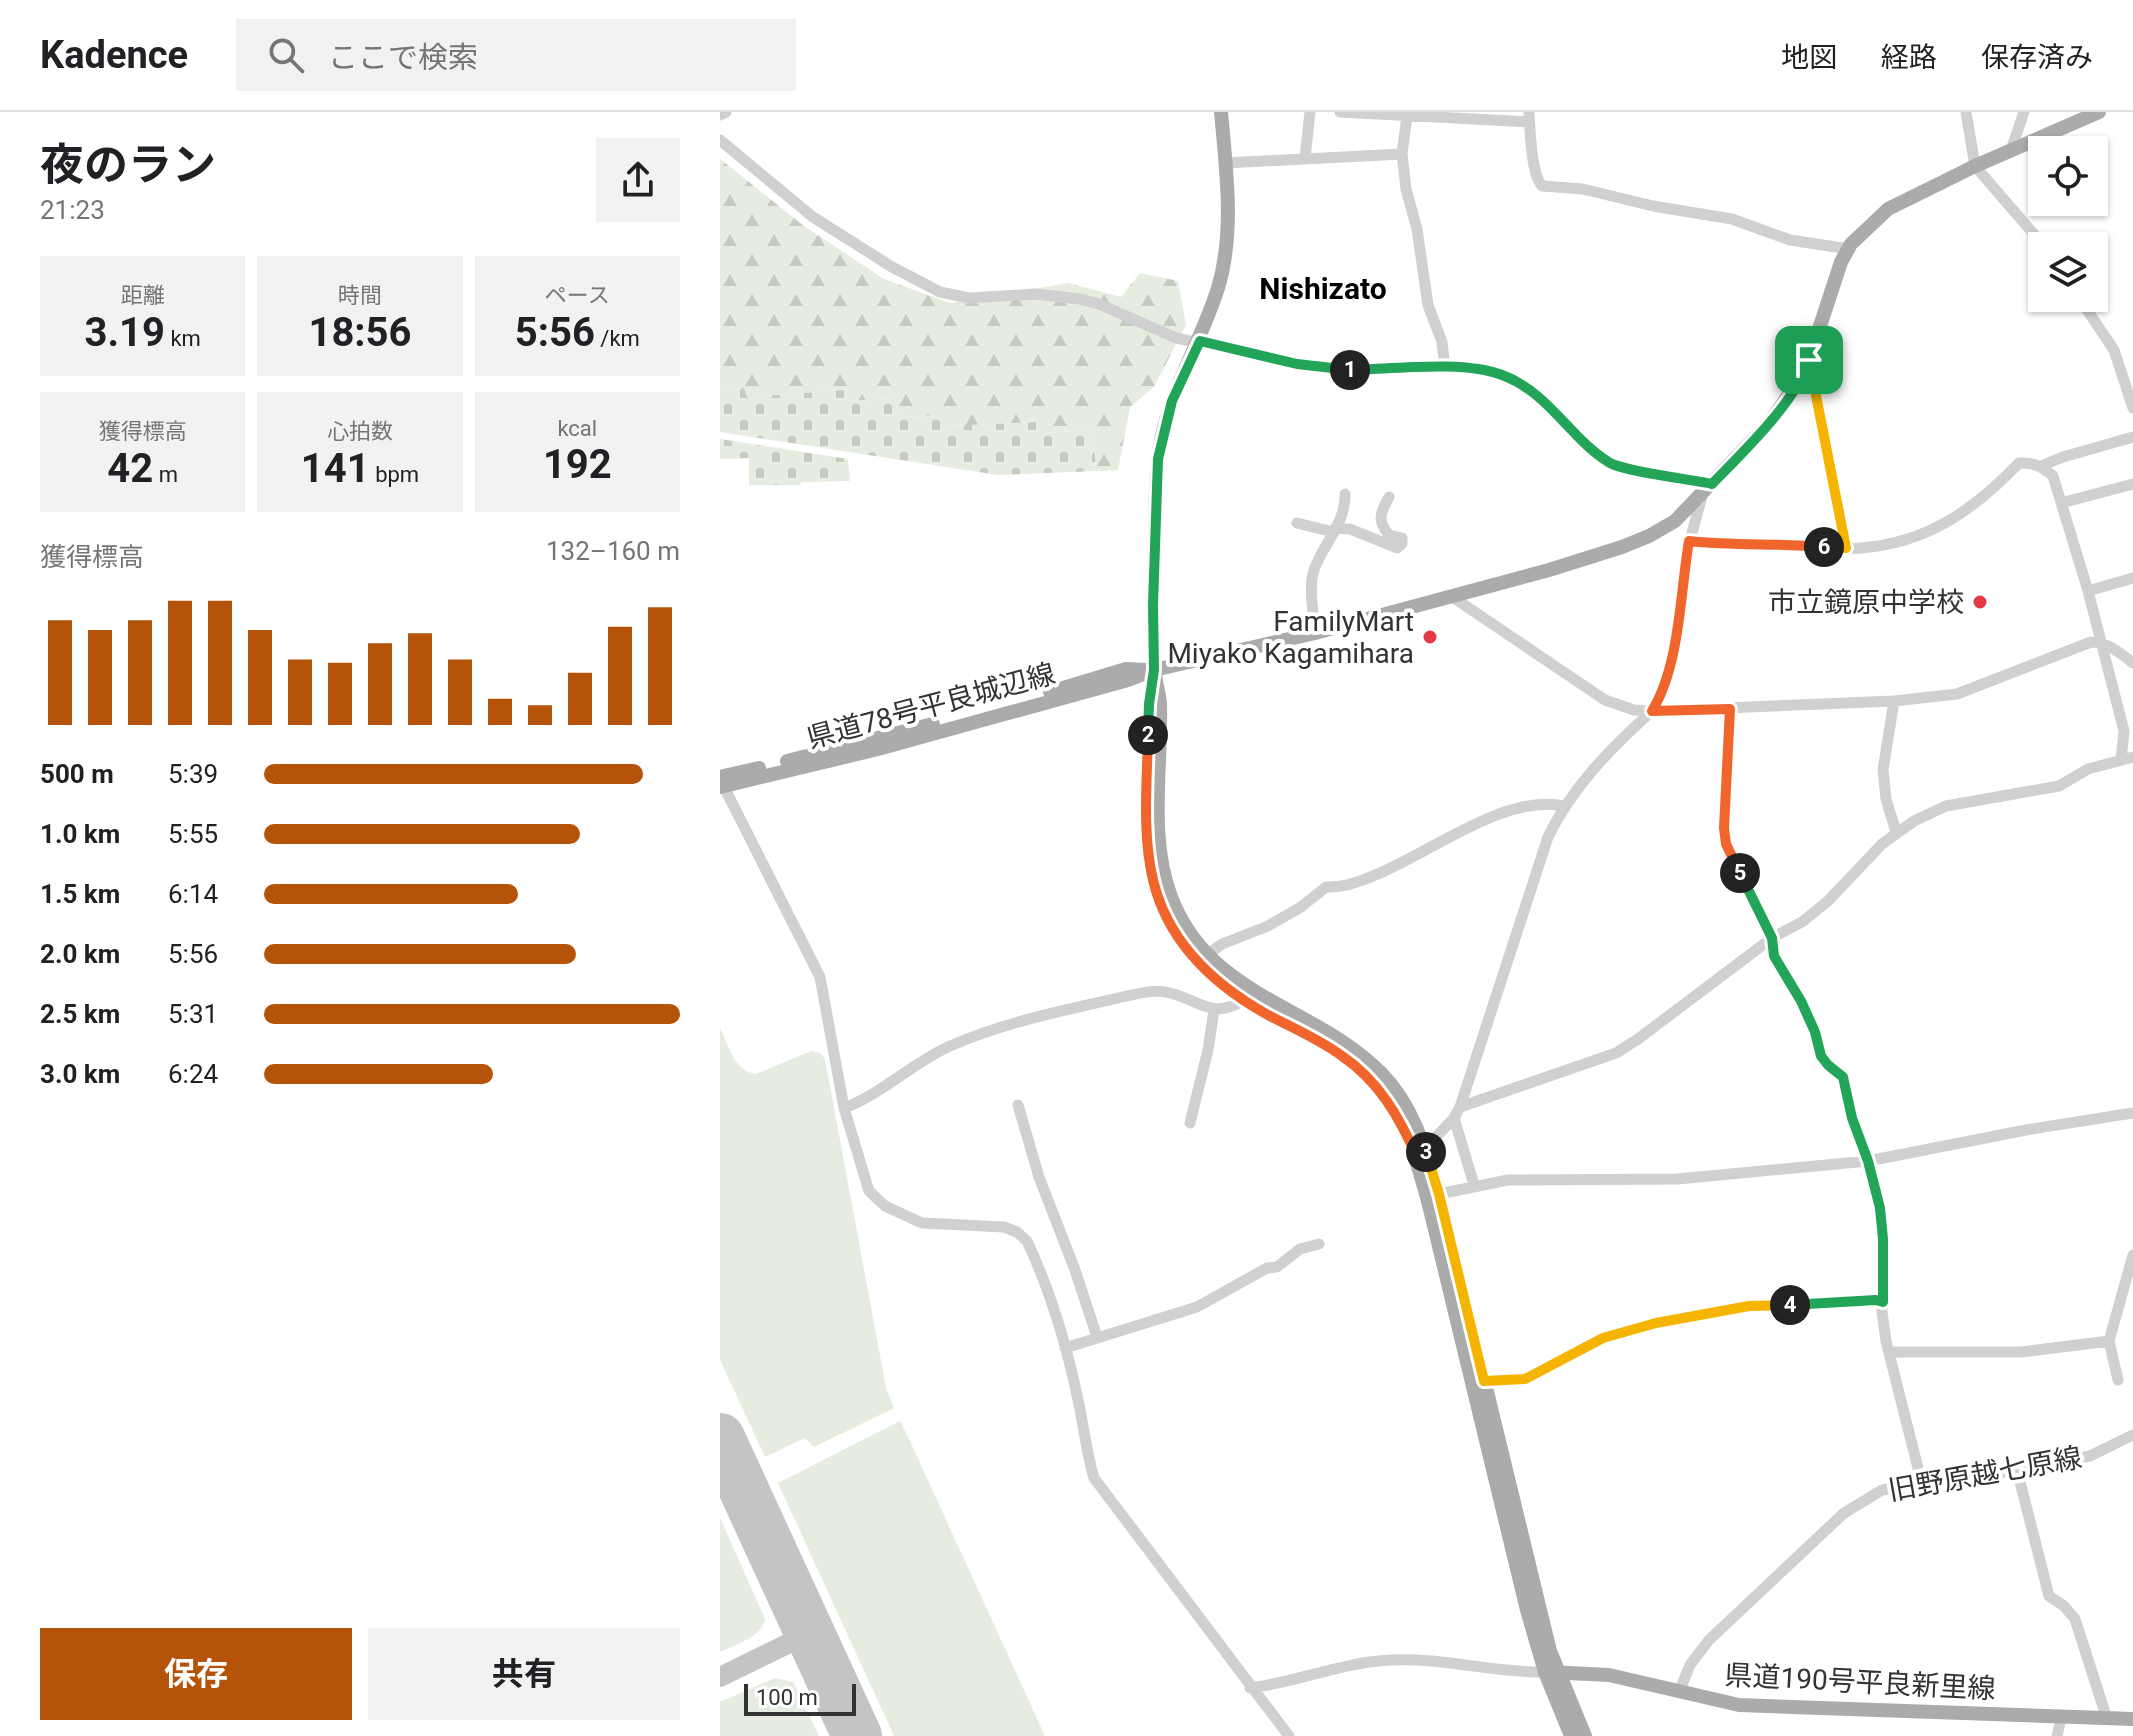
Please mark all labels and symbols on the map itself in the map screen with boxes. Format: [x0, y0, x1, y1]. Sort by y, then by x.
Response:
district label: Nishizato [1259, 271, 1387, 306]
pin [1775, 326, 1843, 394]
pin: 1 [1330, 350, 1370, 390]
pin: 6 [1804, 527, 1844, 567]
place label: 市立鏡原中学校 [1768, 586, 1964, 619]
marker: 市立鏡原中学校 [1971, 593, 1989, 611]
place label: FamilyMart Miyako Kagamihara [1167, 605, 1414, 670]
marker: FamilyMart Miyako Kagamihara [1421, 628, 1439, 646]
street label: 県道78号平良城辺線 [803, 657, 1059, 755]
pin: 2 [1128, 715, 1168, 755]
pin: 5 [1720, 853, 1760, 893]
pin: 3 [1406, 1132, 1446, 1172]
pin: 4 [1770, 1285, 1810, 1325]
street label: 旧野原越七原線 [1886, 1441, 2084, 1507]
street label: 県道190号平良新里線 [1724, 1658, 1996, 1706]
scale bar [744, 1680, 856, 1716]

